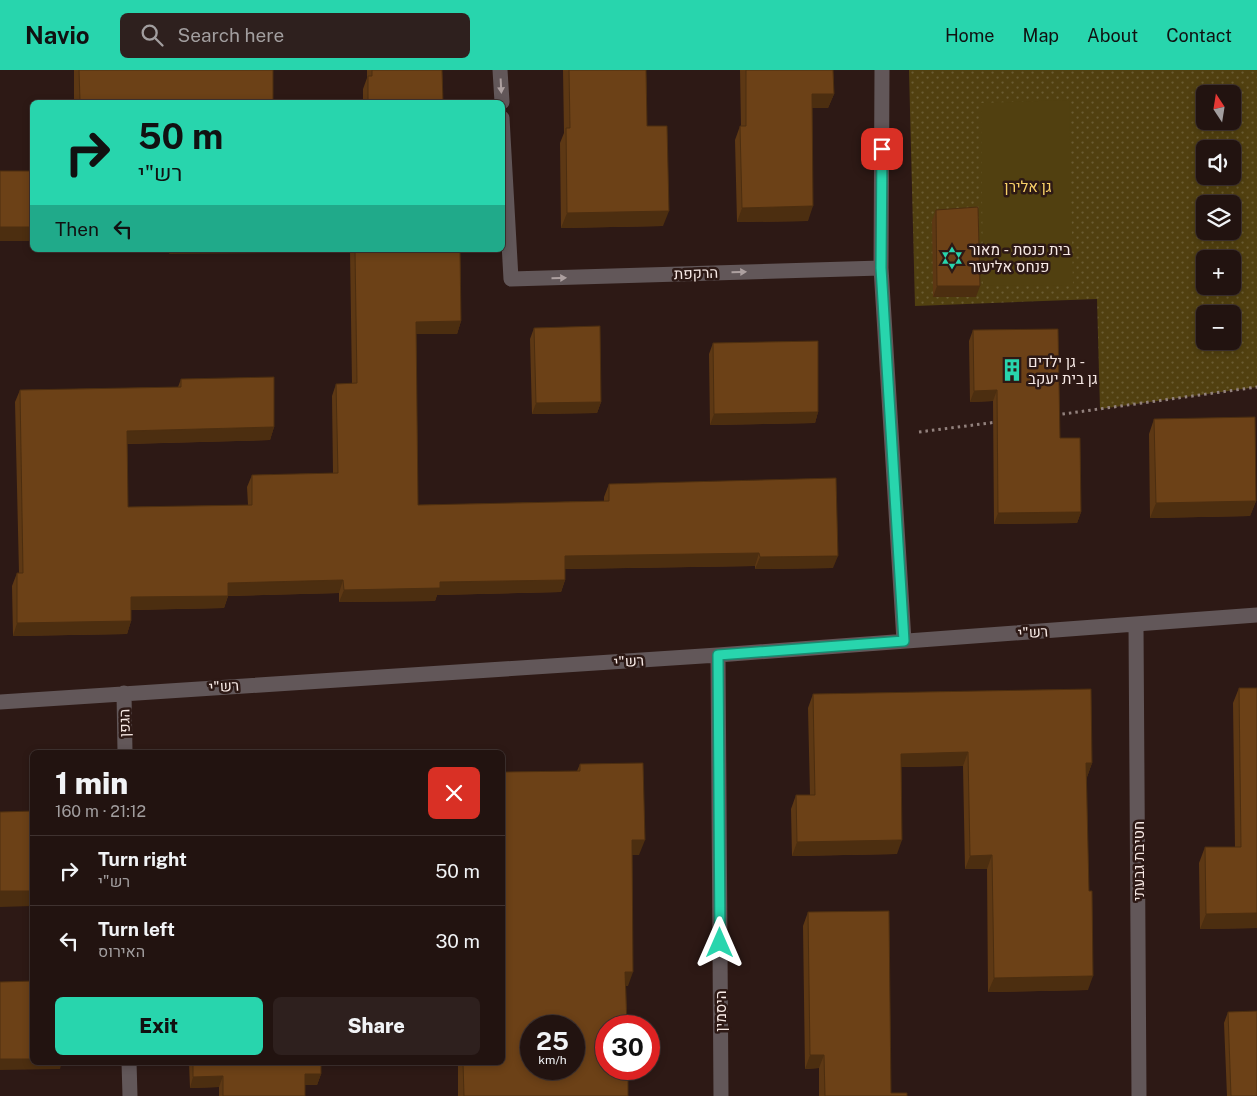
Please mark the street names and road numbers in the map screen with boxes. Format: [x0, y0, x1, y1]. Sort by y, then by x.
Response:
street label: הרקפת [674, 264, 718, 282]
street label: רש"י [1017, 622, 1049, 642]
street label: רש"י [613, 651, 645, 671]
street label: רש"י [208, 676, 240, 696]
street label: הגפן [115, 709, 133, 737]
street label: חטיבת גבעתי [1130, 821, 1147, 901]
street label: היסמין [712, 990, 729, 1032]

